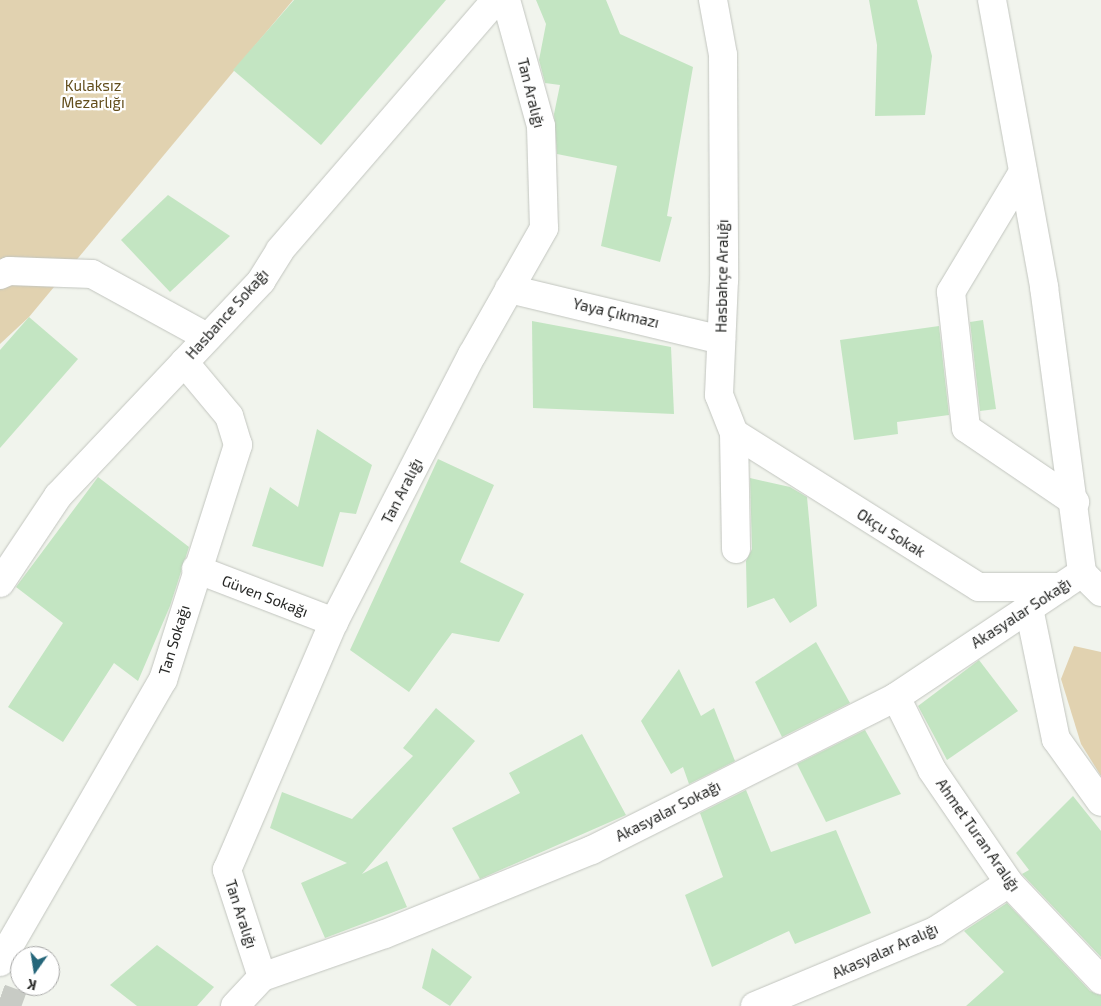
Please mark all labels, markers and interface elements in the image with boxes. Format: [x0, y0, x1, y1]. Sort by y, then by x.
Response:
street label: Tan Aralığı [514, 56, 548, 130]
park label: Kulaksız Mezarlığı [61, 76, 125, 111]
street label: Hasbahçe Aralığı [712, 219, 732, 333]
street label: Hasbance Sokağı [182, 265, 272, 363]
street label: Yaya Çıkmazı [571, 294, 661, 332]
street label: Tan Aralığı [378, 455, 426, 527]
street label: Okçu Sokak [854, 505, 928, 561]
street label: Güven Sokağı [219, 571, 311, 621]
street label: Akasyalar Sokağı [968, 574, 1074, 652]
street label: Tan Sokağı [155, 603, 193, 677]
street label: Ahmet Turan Aralığı [932, 775, 1024, 895]
street label: Akasyalar Sokağı [612, 777, 724, 845]
street label: Tan Aralığı [221, 877, 261, 951]
street label: Akasyalar Aralığı [829, 919, 941, 983]
north arrow [10, 946, 60, 996]
text: K [26, 976, 38, 994]

